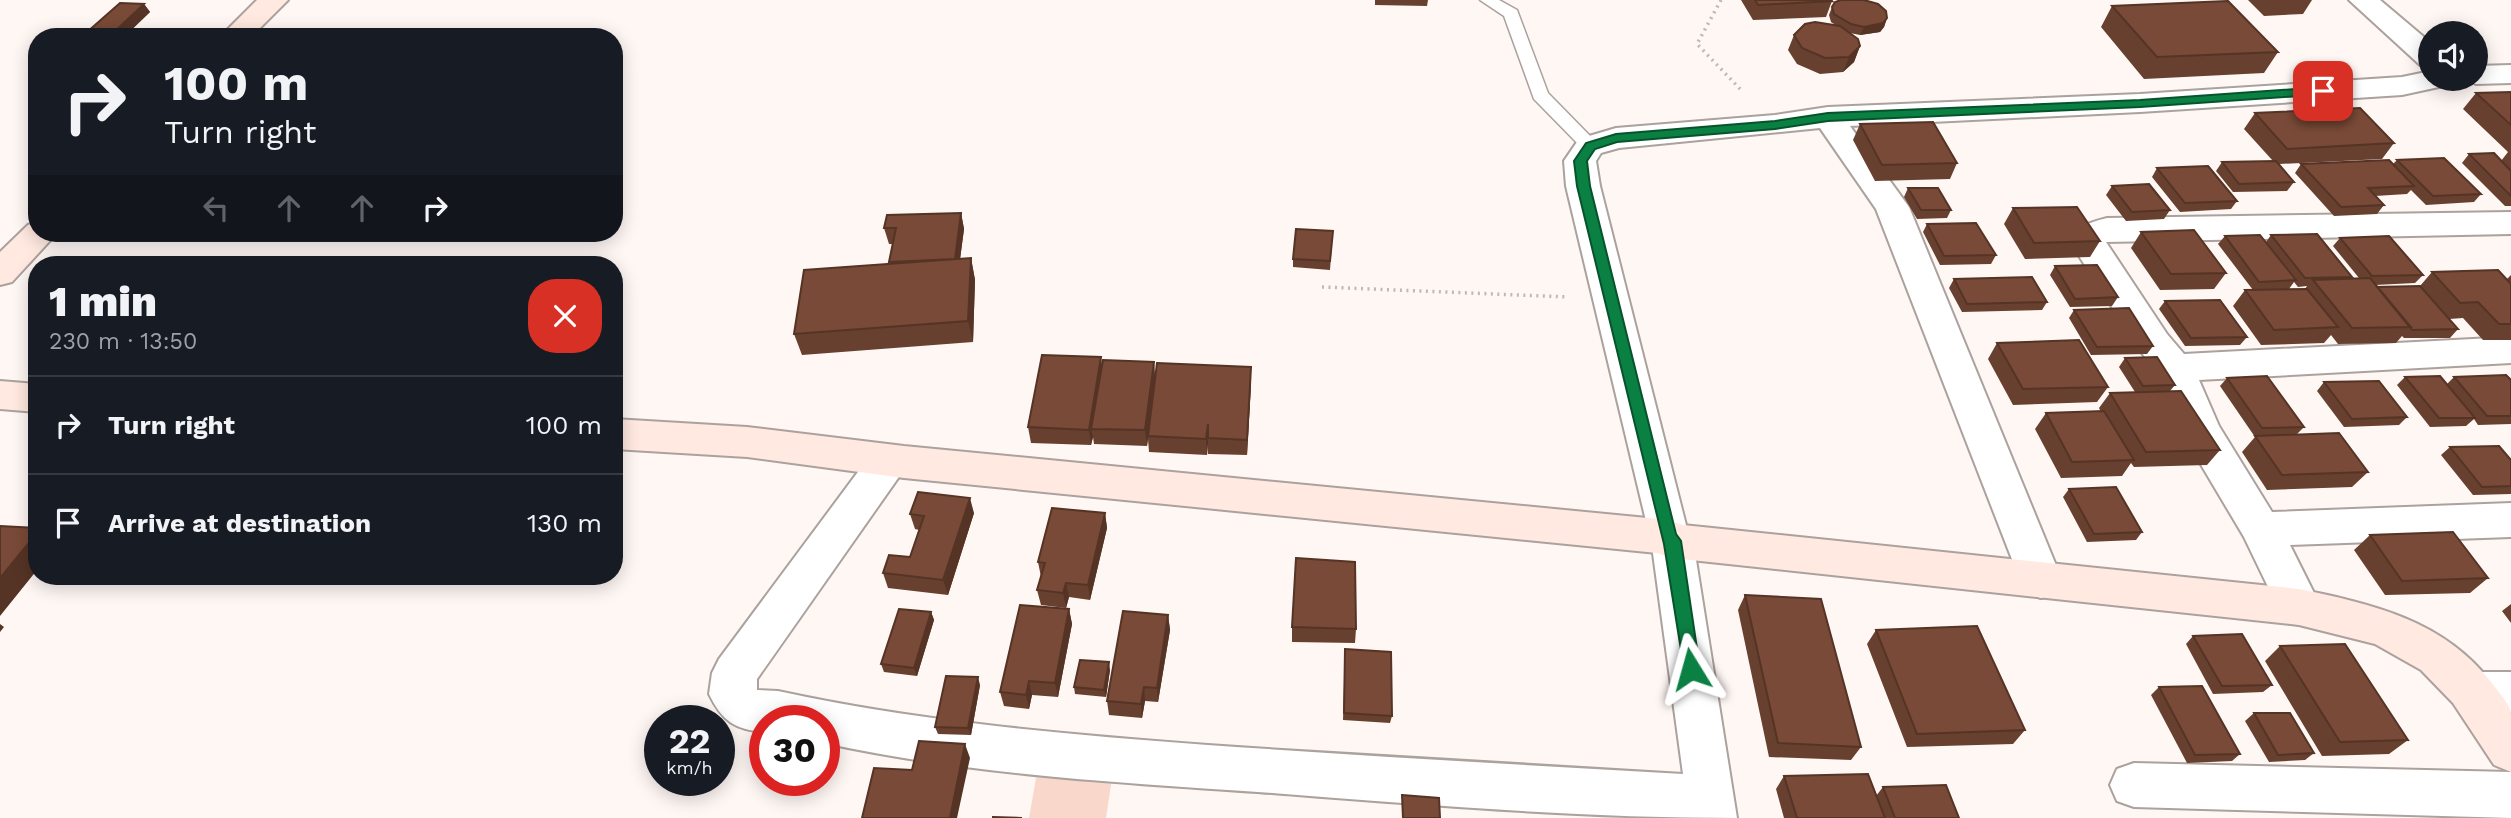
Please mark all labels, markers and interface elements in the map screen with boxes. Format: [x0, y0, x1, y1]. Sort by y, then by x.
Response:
map controls [2418, 21, 2488, 91]
button: sound [2418, 21, 2488, 91]
text: 100 m [164, 54, 308, 112]
icon: right [49, 56, 140, 147]
pin [2293, 61, 2353, 121]
icon: arrive [2304, 72, 2342, 110]
text: Turn right [164, 113, 316, 151]
icon: left [197, 189, 235, 227]
icon: ahead [270, 189, 308, 227]
icon: ahead [343, 189, 381, 227]
icon: right [416, 189, 454, 227]
text: 1 min [49, 277, 157, 326]
button: close [528, 279, 602, 353]
text: 230 m · 13:50 [49, 328, 197, 355]
icon: right [49, 406, 87, 444]
text: Turn right [108, 410, 235, 440]
text: 100 m [526, 410, 602, 440]
icon: arrive [49, 504, 87, 542]
text: Arrive at destination [108, 508, 371, 538]
text: 130 m [527, 508, 602, 538]
position arrow [1654, 632, 1728, 706]
speed limit sign: 30 [749, 705, 840, 796]
text: 22 [669, 720, 710, 762]
text: km/h [666, 757, 713, 778]

